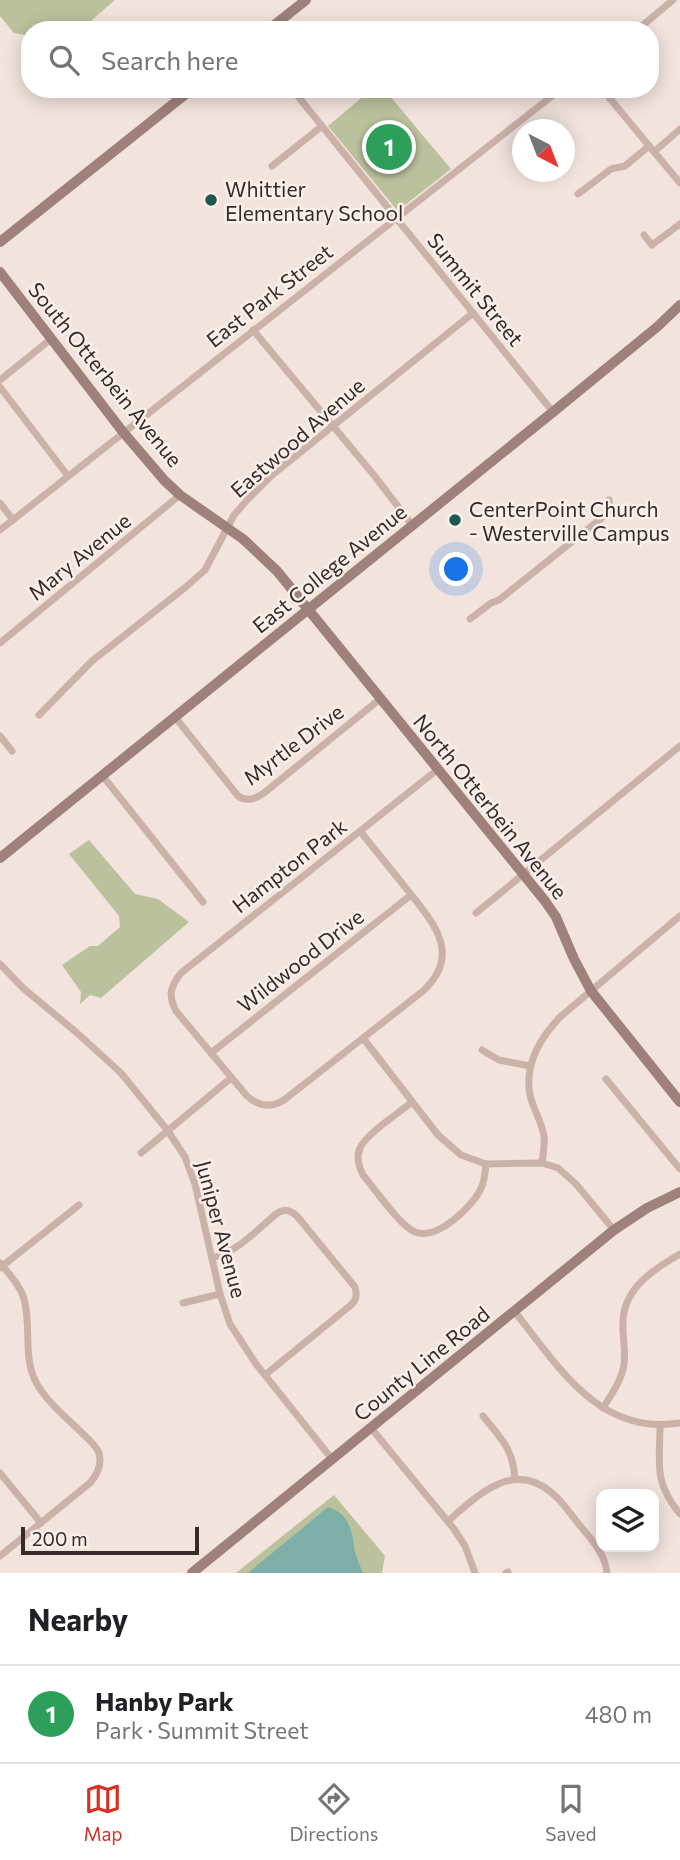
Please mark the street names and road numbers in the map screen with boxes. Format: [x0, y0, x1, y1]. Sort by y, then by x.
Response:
street label: Summit Street [423, 227, 529, 351]
street label: East Park Street [201, 238, 337, 352]
street label: South Otterbein Avenue [24, 277, 188, 471]
street label: Eastwood Avenue [225, 372, 369, 502]
street label: East College Avenue [247, 498, 411, 638]
street label: Mary Avenue [23, 507, 135, 605]
street label: Myrtle Drive [238, 698, 348, 790]
street label: North Otterbein Avenue [409, 709, 573, 903]
street label: Hampton Park [227, 813, 351, 917]
street label: Wildwood Drive [232, 903, 368, 1017]
street label: Juniper Avenue [192, 1158, 252, 1300]
street label: County Line Road [348, 1300, 494, 1426]

